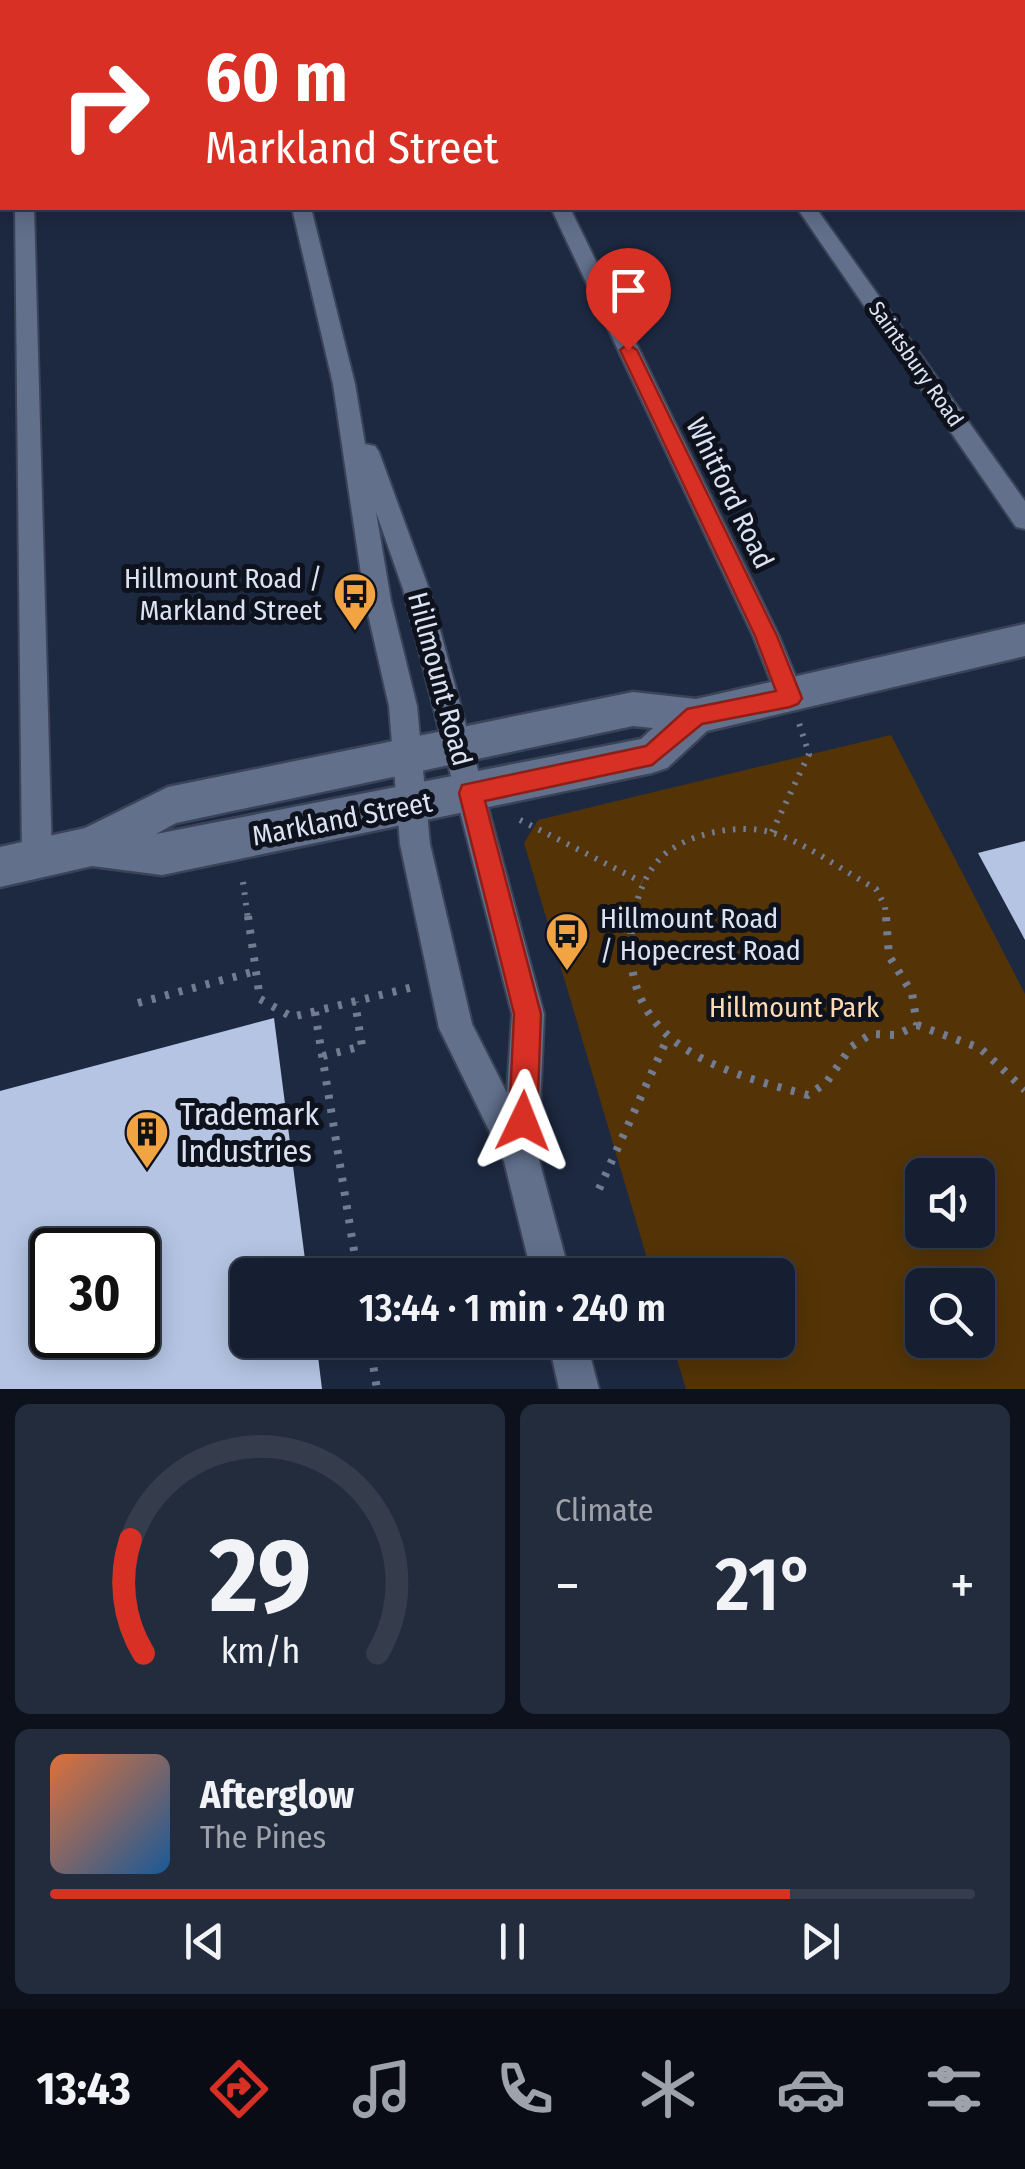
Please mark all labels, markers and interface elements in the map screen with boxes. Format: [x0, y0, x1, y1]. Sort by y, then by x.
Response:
text: 60 m [205, 36, 348, 120]
icon: right [40, 40, 170, 170]
text: Markland Street [205, 121, 499, 175]
pin [586, 248, 671, 351]
icon: arrive [601, 263, 656, 318]
street label: Saintsbury Road [863, 296, 969, 432]
street label: Whitford Road [679, 412, 781, 574]
place label: Hillmount Road / Markland Street [124, 562, 323, 627]
bus stop icon: Hillmount Road / Markland Street [332, 571, 378, 632]
street label: Hillmount Road [401, 589, 479, 769]
street label: Markland Street [249, 785, 436, 853]
place label: Hillmount Road / Hopecrest Road [600, 902, 801, 967]
bus stop icon: Hillmount Road / Hopecrest Road [544, 911, 590, 972]
park label: Hillmount Park [709, 991, 880, 1024]
position arrow [471, 1069, 575, 1173]
place label: Trademark Industries [180, 1095, 319, 1170]
building icon: Trademark Industries [124, 1109, 170, 1170]
map controls [905, 1158, 995, 1358]
button: sound [905, 1158, 995, 1248]
speed limit sign: 30 [30, 1228, 160, 1358]
button: search [905, 1268, 995, 1358]
text: 13:44 · 1 min · 240 m [359, 1285, 666, 1331]
text: Climate [555, 1491, 654, 1529]
text: 29 [208, 1514, 311, 1639]
text: 21° [715, 1540, 815, 1630]
text: − [555, 1553, 580, 1619]
text: + [950, 1553, 975, 1619]
text: km/h [220, 1630, 300, 1672]
text: Afterglow [200, 1772, 354, 1818]
text: The Pines [200, 1818, 326, 1856]
icon: previous [177, 1914, 232, 1969]
icon: pause [485, 1914, 540, 1969]
icon: next [793, 1914, 848, 1969]
icon: directions [204, 2054, 274, 2124]
icon: music [347, 2054, 417, 2124]
icon: phone [490, 2054, 560, 2124]
icon: climate [633, 2054, 703, 2124]
icon: car [776, 2054, 846, 2124]
icon: filters [919, 2054, 989, 2124]
text: 13:43 [36, 2062, 131, 2116]

